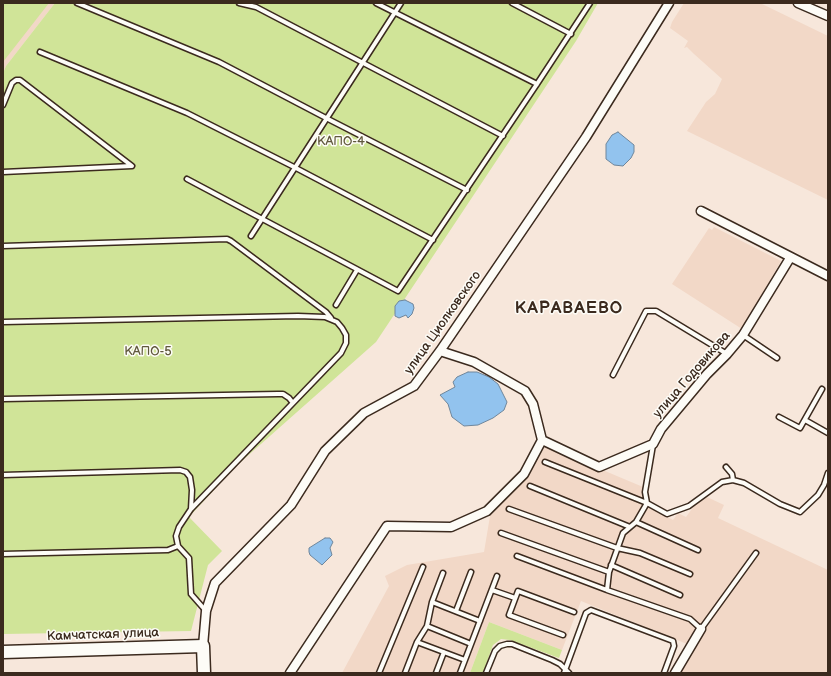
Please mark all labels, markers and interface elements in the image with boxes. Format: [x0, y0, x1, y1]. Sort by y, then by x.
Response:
park label: КАПО-4 [317, 134, 365, 150]
street label: улица Циолковского [402, 268, 484, 378]
district label: КАРАВАЕВО [515, 299, 623, 319]
street label: улица Годовикова [650, 328, 734, 422]
park label: КАПО-5 [124, 344, 172, 360]
street label: Камчатская улица [47, 625, 159, 645]

